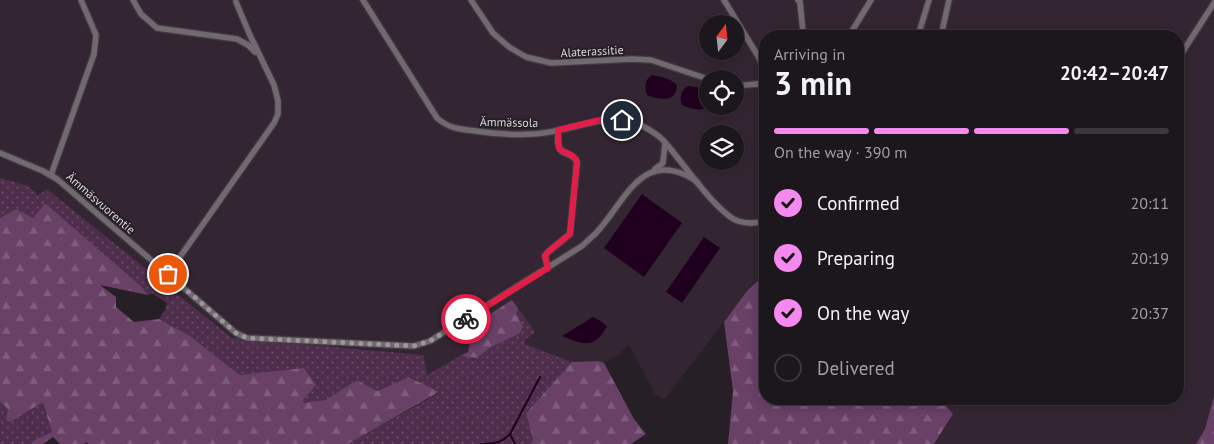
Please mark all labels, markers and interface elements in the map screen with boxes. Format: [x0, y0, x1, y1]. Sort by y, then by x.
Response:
north arrow [699, 15, 744, 60]
map controls [699, 15, 744, 170]
street label: Alaterassitie [560, 42, 624, 60]
text: Arriving in [774, 44, 845, 64]
text: 20:42–20:47 [1060, 61, 1169, 85]
text: 3 min [774, 62, 852, 104]
button: locate [699, 70, 744, 115]
pin [601, 99, 643, 141]
icon: home [608, 106, 636, 134]
street label: Ämmässola [480, 114, 538, 130]
button: layers [699, 125, 744, 170]
text: On the way · 390 m [774, 142, 907, 162]
street label: Ämmäsvuorentie [64, 169, 138, 237]
icon: check [774, 189, 802, 217]
text: Confirmed [817, 191, 900, 215]
text: 20:11 [1131, 193, 1169, 213]
icon: check [774, 244, 802, 272]
text: Preparing [817, 246, 895, 270]
text: 20:19 [1131, 248, 1169, 268]
pin [147, 253, 189, 295]
icon: bag [154, 260, 182, 288]
courier [441, 294, 491, 344]
icon: check [774, 299, 802, 327]
text: On the way [817, 301, 909, 325]
text: 20:37 [1131, 303, 1169, 323]
icon: bike [452, 305, 480, 333]
text: Delivered [817, 356, 895, 380]

